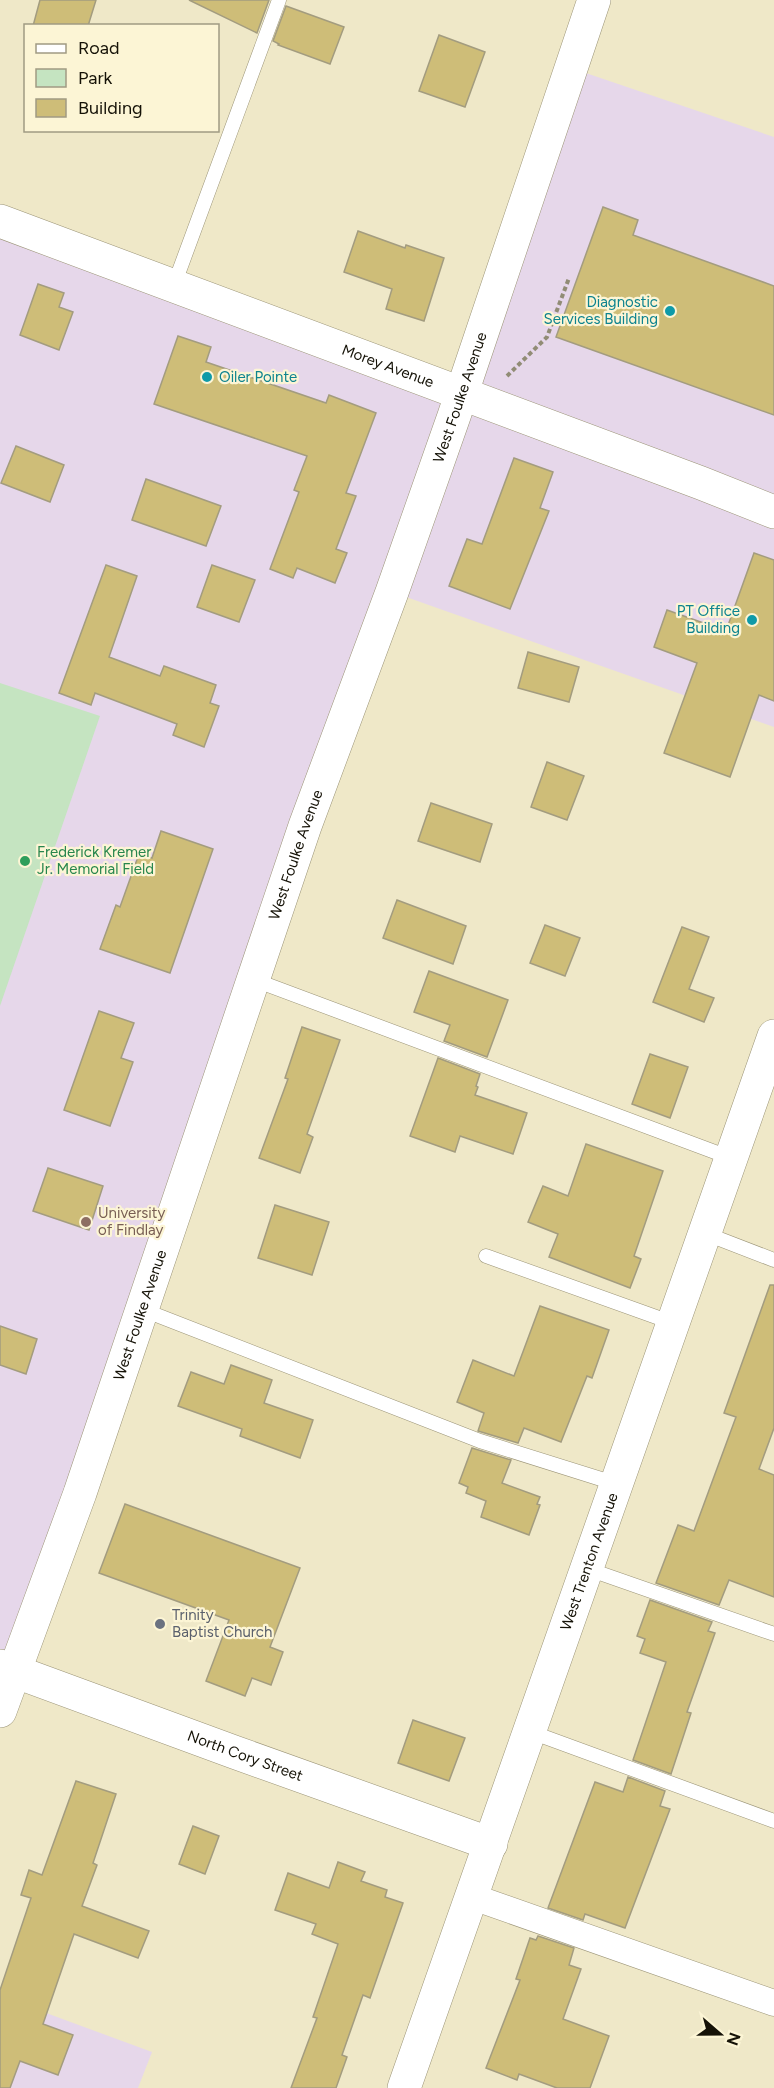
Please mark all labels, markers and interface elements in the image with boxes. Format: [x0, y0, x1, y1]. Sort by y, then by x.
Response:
legend [24, 24, 219, 132]
text: Road [78, 37, 119, 59]
text: Park [78, 67, 113, 89]
text: Building [78, 97, 143, 119]
place label: Diagnostic Services Building [543, 293, 658, 328]
marker: Diagnostic Services Building [663, 304, 677, 318]
street label: West Foulke Avenue [429, 330, 491, 465]
street label: Morey Avenue [339, 341, 436, 391]
place label: Oiler Pointe [219, 368, 297, 386]
marker: Oiler Pointe [200, 370, 214, 384]
place label: PT Office Building [677, 602, 740, 637]
marker: PT Office Building [745, 613, 759, 627]
street label: West Foulke Avenue [265, 787, 327, 922]
place label: Frederick Kremer Jr. Memorial Field [37, 843, 154, 878]
marker: Frederick Kremer Jr. Memorial Field [18, 854, 32, 868]
place label: University of Findlay [98, 1204, 165, 1239]
marker: University of Findlay [79, 1215, 93, 1229]
street label: West Foulke Avenue [110, 1247, 170, 1383]
street label: West Trenton Avenue [557, 1490, 622, 1633]
place label: Trinity Baptist Church [172, 1606, 272, 1641]
marker: Trinity Baptist Church [153, 1617, 167, 1631]
street label: North Cory Street [185, 1727, 306, 1785]
north arrow [690, 2004, 750, 2064]
text: N [723, 2030, 745, 2048]

